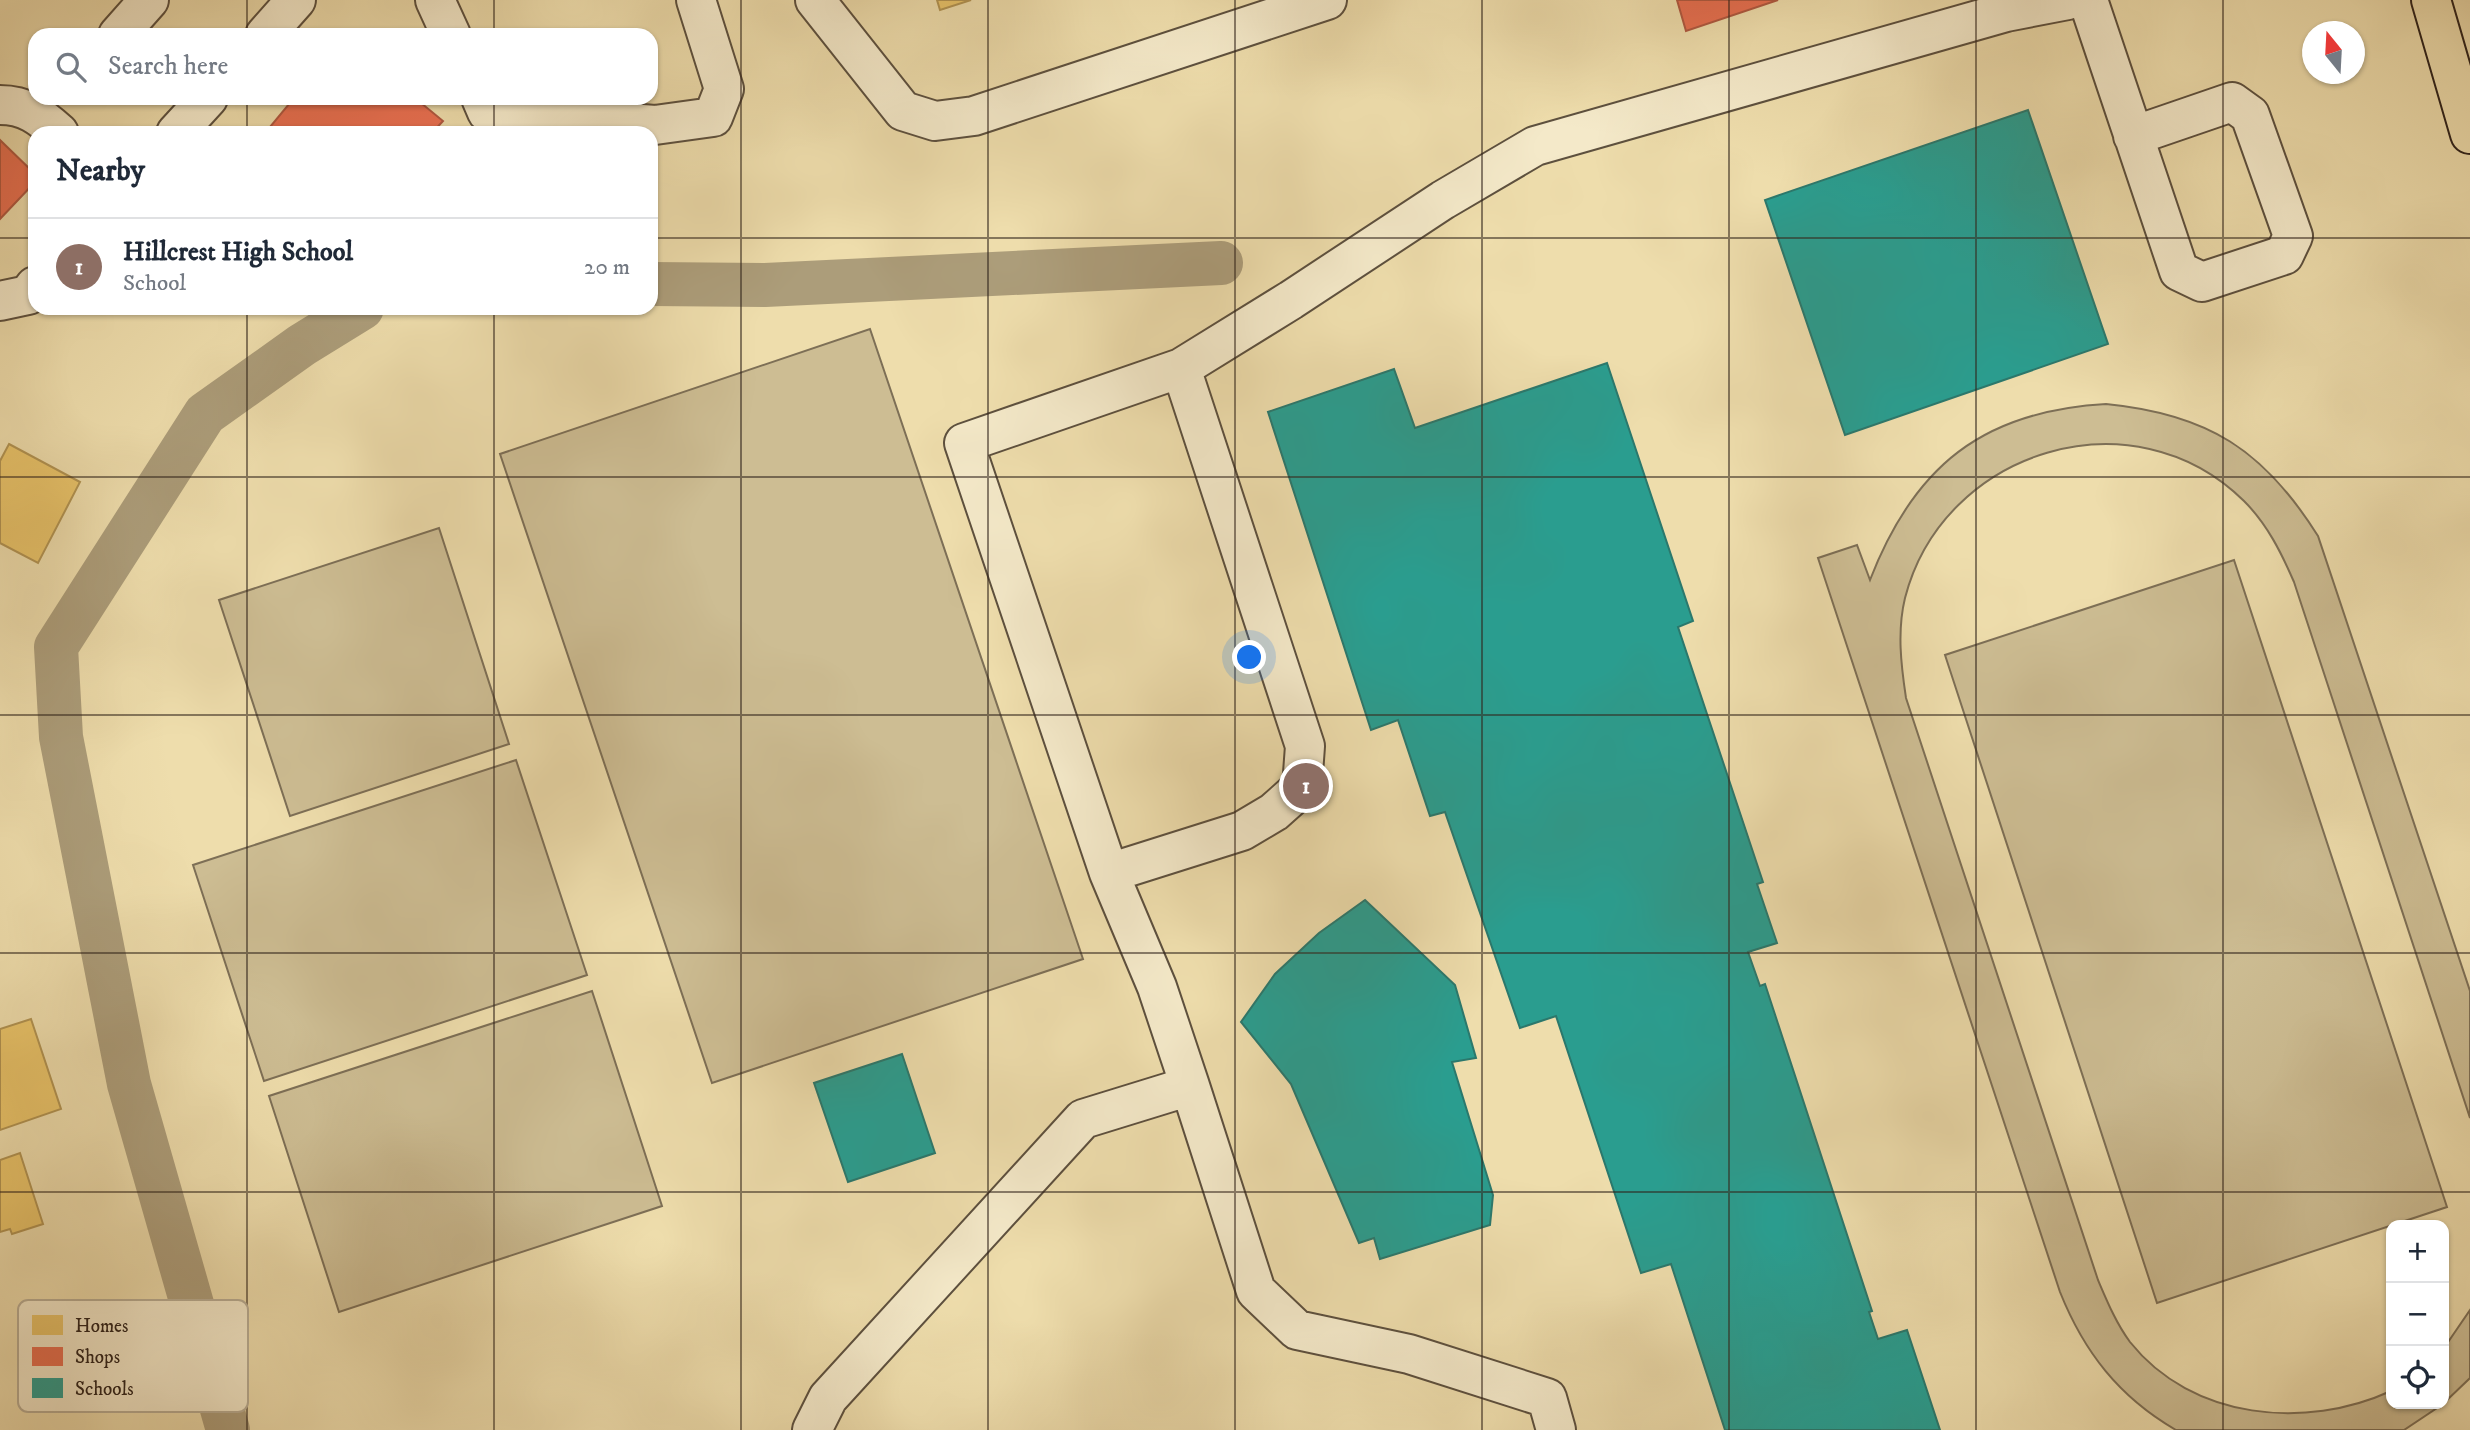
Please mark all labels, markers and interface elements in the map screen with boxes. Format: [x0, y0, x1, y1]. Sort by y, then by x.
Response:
north arrow [2302, 21, 2365, 84]
search box [28, 28, 658, 105]
icon: search [52, 48, 90, 86]
text: Search here [108, 50, 228, 83]
text: Nearby [56, 153, 145, 190]
text: Hillcrest High School [123, 236, 353, 269]
text: 1 [75, 253, 83, 282]
text: 20 m [584, 253, 630, 282]
text: School [123, 269, 186, 298]
your location [1232, 640, 1266, 674]
pin: 1 [1283, 760, 1329, 812]
map controls [2386, 1220, 2449, 1409]
button: + [2386, 1220, 2449, 1283]
button: − [2386, 1283, 2449, 1346]
legend [18, 1300, 248, 1412]
text: Homes [75, 1315, 128, 1338]
text: Shops [75, 1346, 120, 1369]
button: locate [2386, 1346, 2449, 1409]
text: Schools [75, 1378, 134, 1401]

